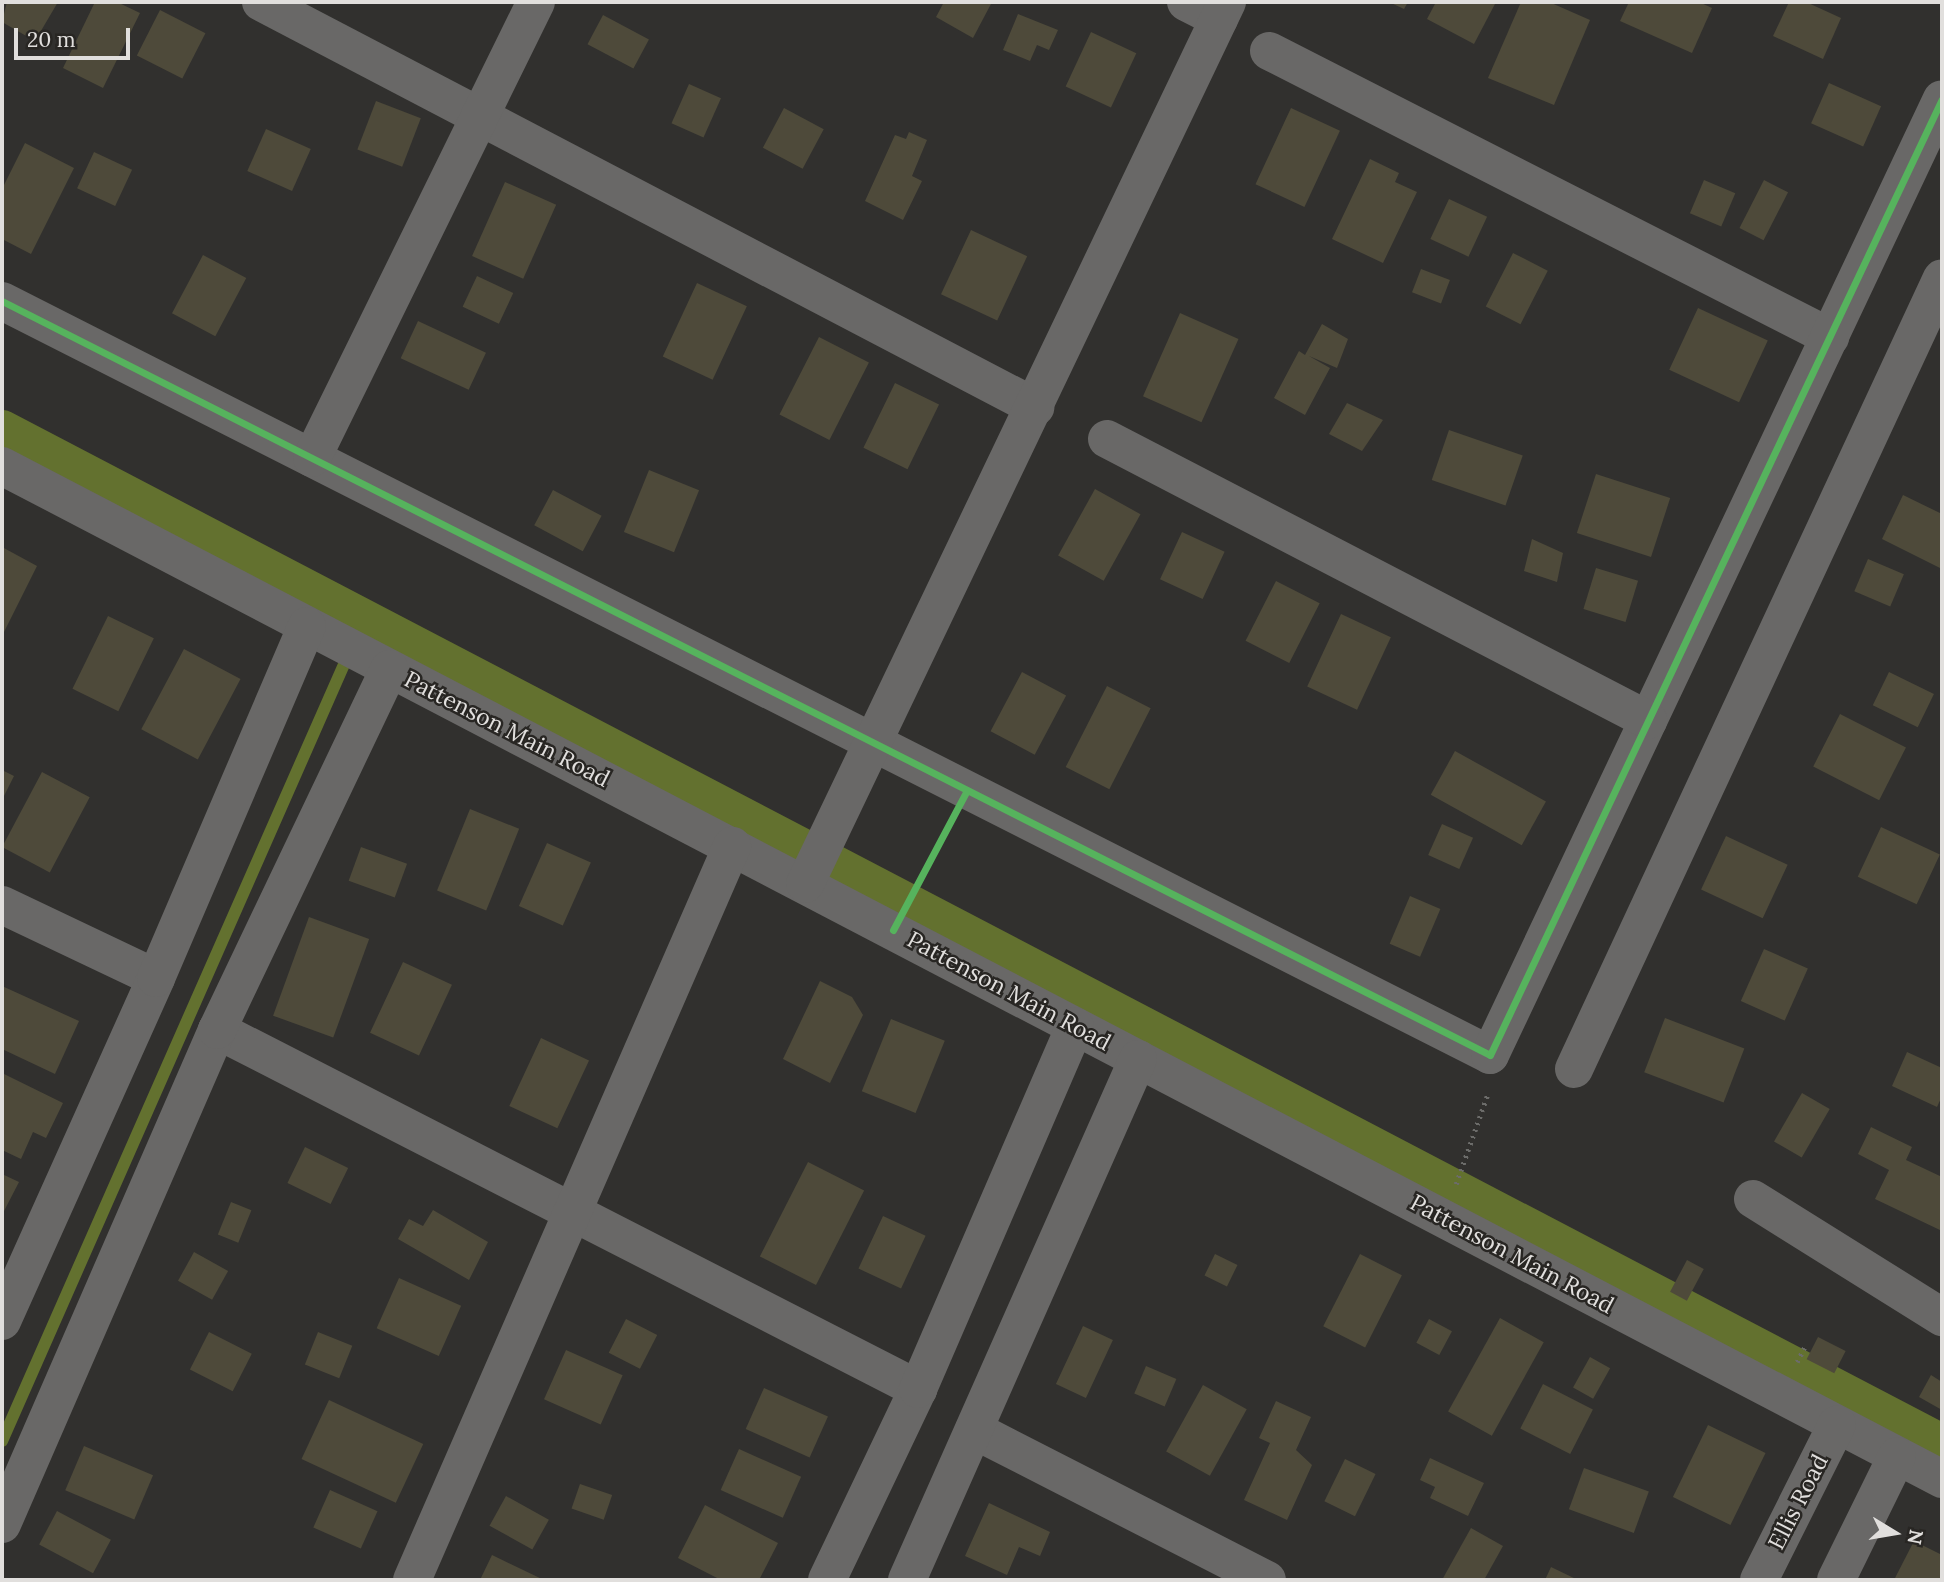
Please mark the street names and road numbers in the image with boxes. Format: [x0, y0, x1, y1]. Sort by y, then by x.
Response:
street label: Pattenson Main Road [400, 665, 614, 793]
street label: Pattenson Main Road [902, 926, 1116, 1056]
street label: Pattenson Main Road [1405, 1189, 1619, 1319]
street label: Ellis Road [1762, 1450, 1834, 1554]

